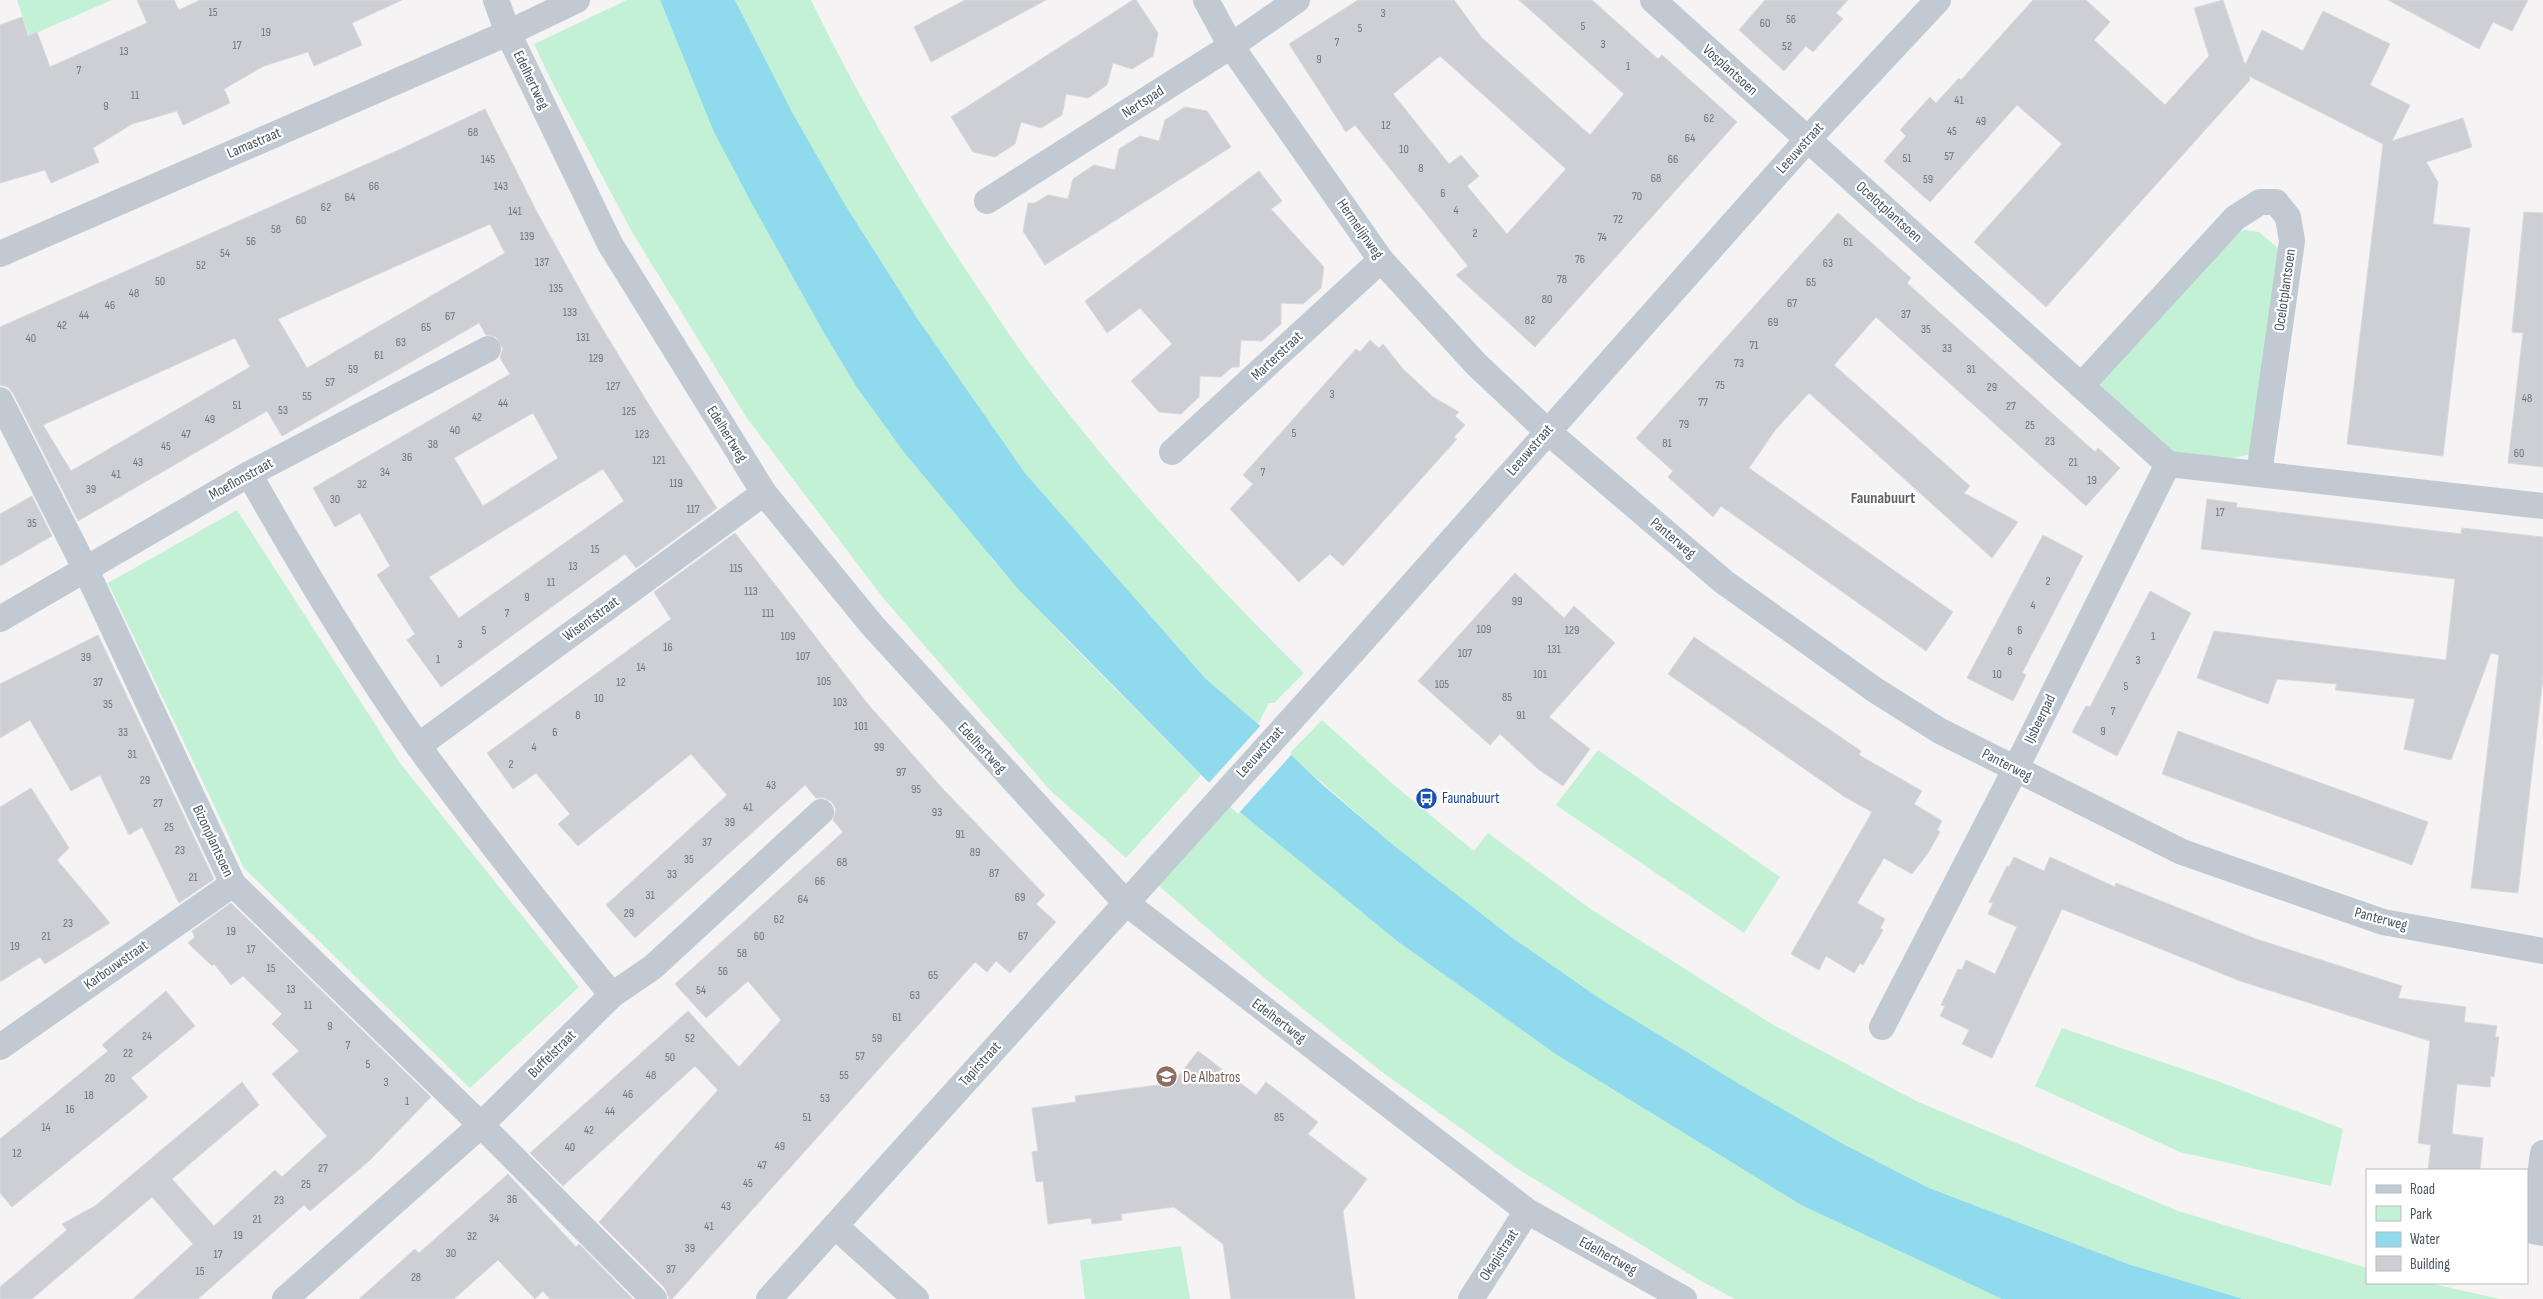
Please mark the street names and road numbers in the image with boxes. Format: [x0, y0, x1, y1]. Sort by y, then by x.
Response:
street label: Vosplantsoen [1698, 40, 1762, 100]
street label: Edelhertweg [509, 47, 553, 113]
street label: Nertspad [1118, 81, 1168, 123]
street label: Leeuwstraat [1772, 118, 1828, 177]
street label: Lamastraat [224, 123, 284, 163]
street label: Ocelotplantsoen [1852, 177, 1926, 247]
street label: Hermelijnweg [1332, 195, 1388, 263]
street label: Ocelotplantsoen [2270, 248, 2300, 332]
street label: Marterstraat [1247, 327, 1307, 385]
street label: Edelhertweg [702, 402, 752, 466]
street label: Leeuwstraat [1502, 420, 1558, 480]
street label: Moeflonstraat [206, 453, 277, 504]
street label: Panterweg [1646, 513, 1700, 563]
street label: Wisentstraat [559, 592, 623, 646]
street label: IJsbeerpad [2020, 691, 2060, 747]
street label: Edelhertweg [954, 718, 1010, 778]
street label: Leeuwstraat [1232, 722, 1288, 781]
street label: Panterweg [1979, 744, 2035, 786]
street label: Bizonplantsoen [188, 802, 238, 880]
street label: Panterweg [2353, 903, 2409, 935]
street label: Karbouwstraat [80, 936, 152, 994]
street label: Edelhertweg [1248, 994, 1310, 1048]
street label: Buffelstraat [524, 1026, 580, 1082]
street label: Tapirstraat [955, 1037, 1005, 1090]
street label: Okapistraat [1475, 1225, 1523, 1285]
street label: Edelhertweg [1576, 1232, 1640, 1280]

